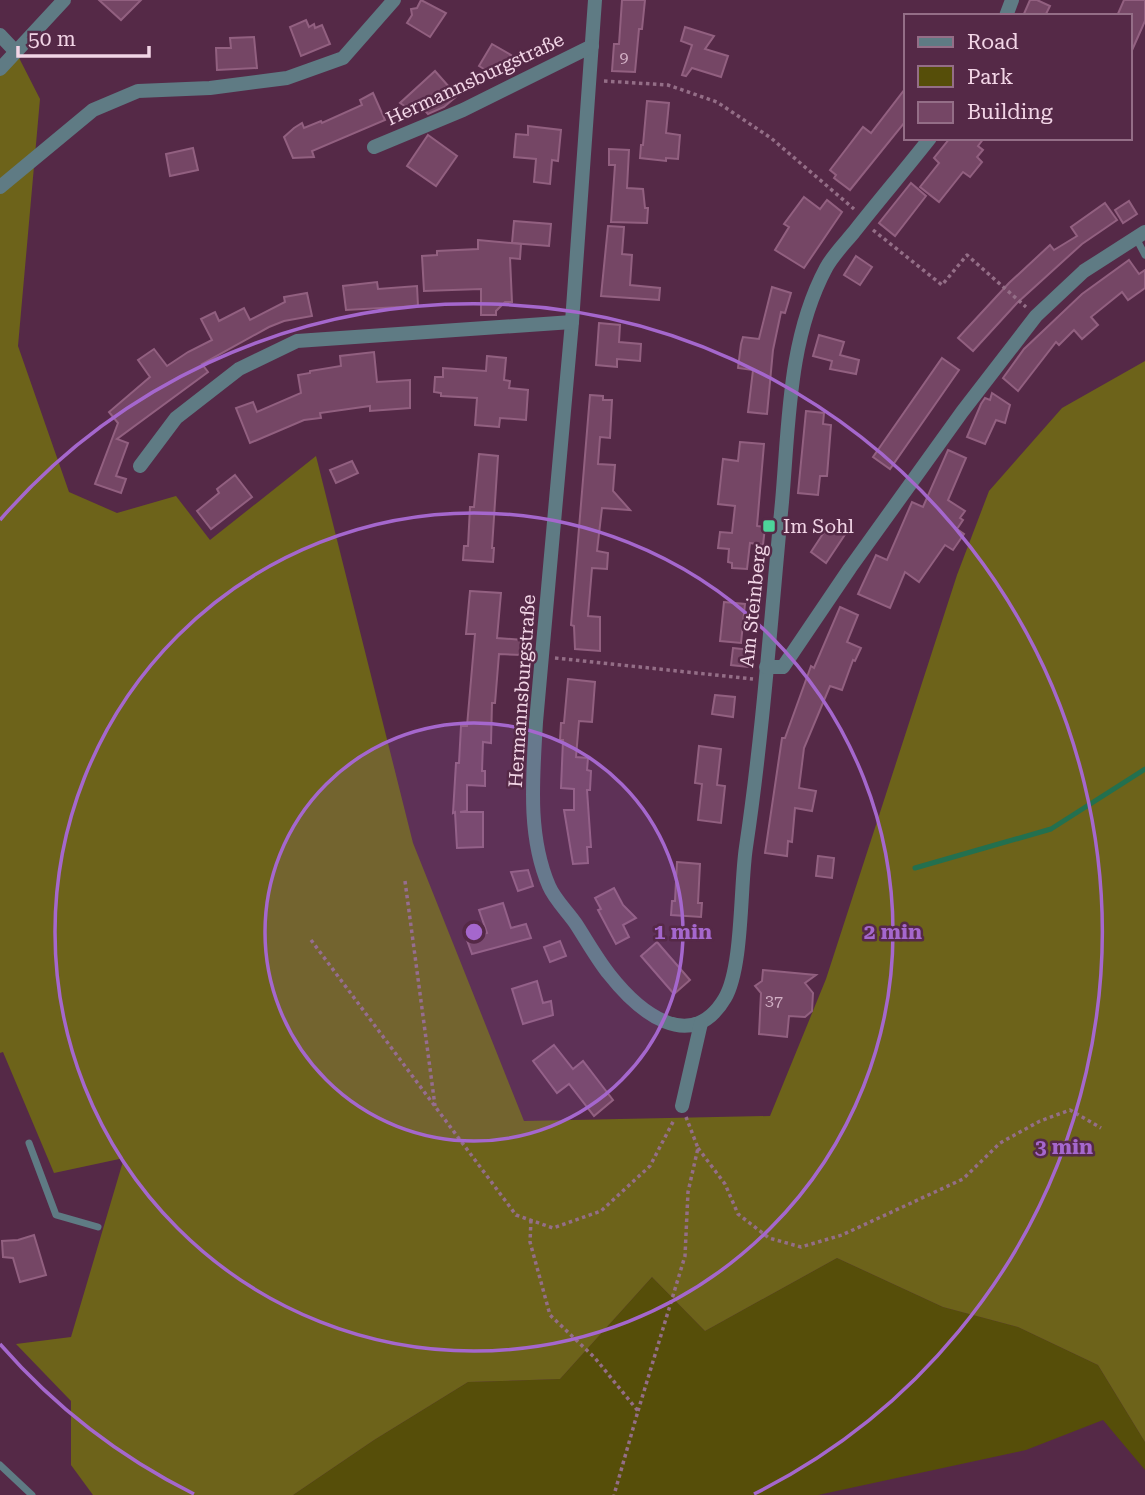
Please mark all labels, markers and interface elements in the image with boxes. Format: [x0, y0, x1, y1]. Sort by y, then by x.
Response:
scale bar [18, 14, 149, 58]
legend [904, 14, 1131, 140]
text: 50 m [28, 27, 76, 51]
street label: Hermannsburgstraße [382, 28, 568, 130]
text: Road [967, 30, 1019, 54]
house number: 9 [620, 48, 629, 67]
text: Park [967, 65, 1013, 89]
text: Building [967, 100, 1053, 124]
place label: Im Sohl [783, 515, 854, 538]
marker: Im Sohl [761, 518, 777, 534]
street label: Am Steinberg [735, 543, 771, 669]
street label: Hermannsburgstraße [504, 594, 540, 788]
centre of rings [462, 920, 486, 944]
text: 1 min [654, 920, 712, 944]
text: 2 min [864, 920, 922, 944]
house number: 37 [765, 991, 783, 1010]
text: 3 min [1035, 1135, 1093, 1159]

